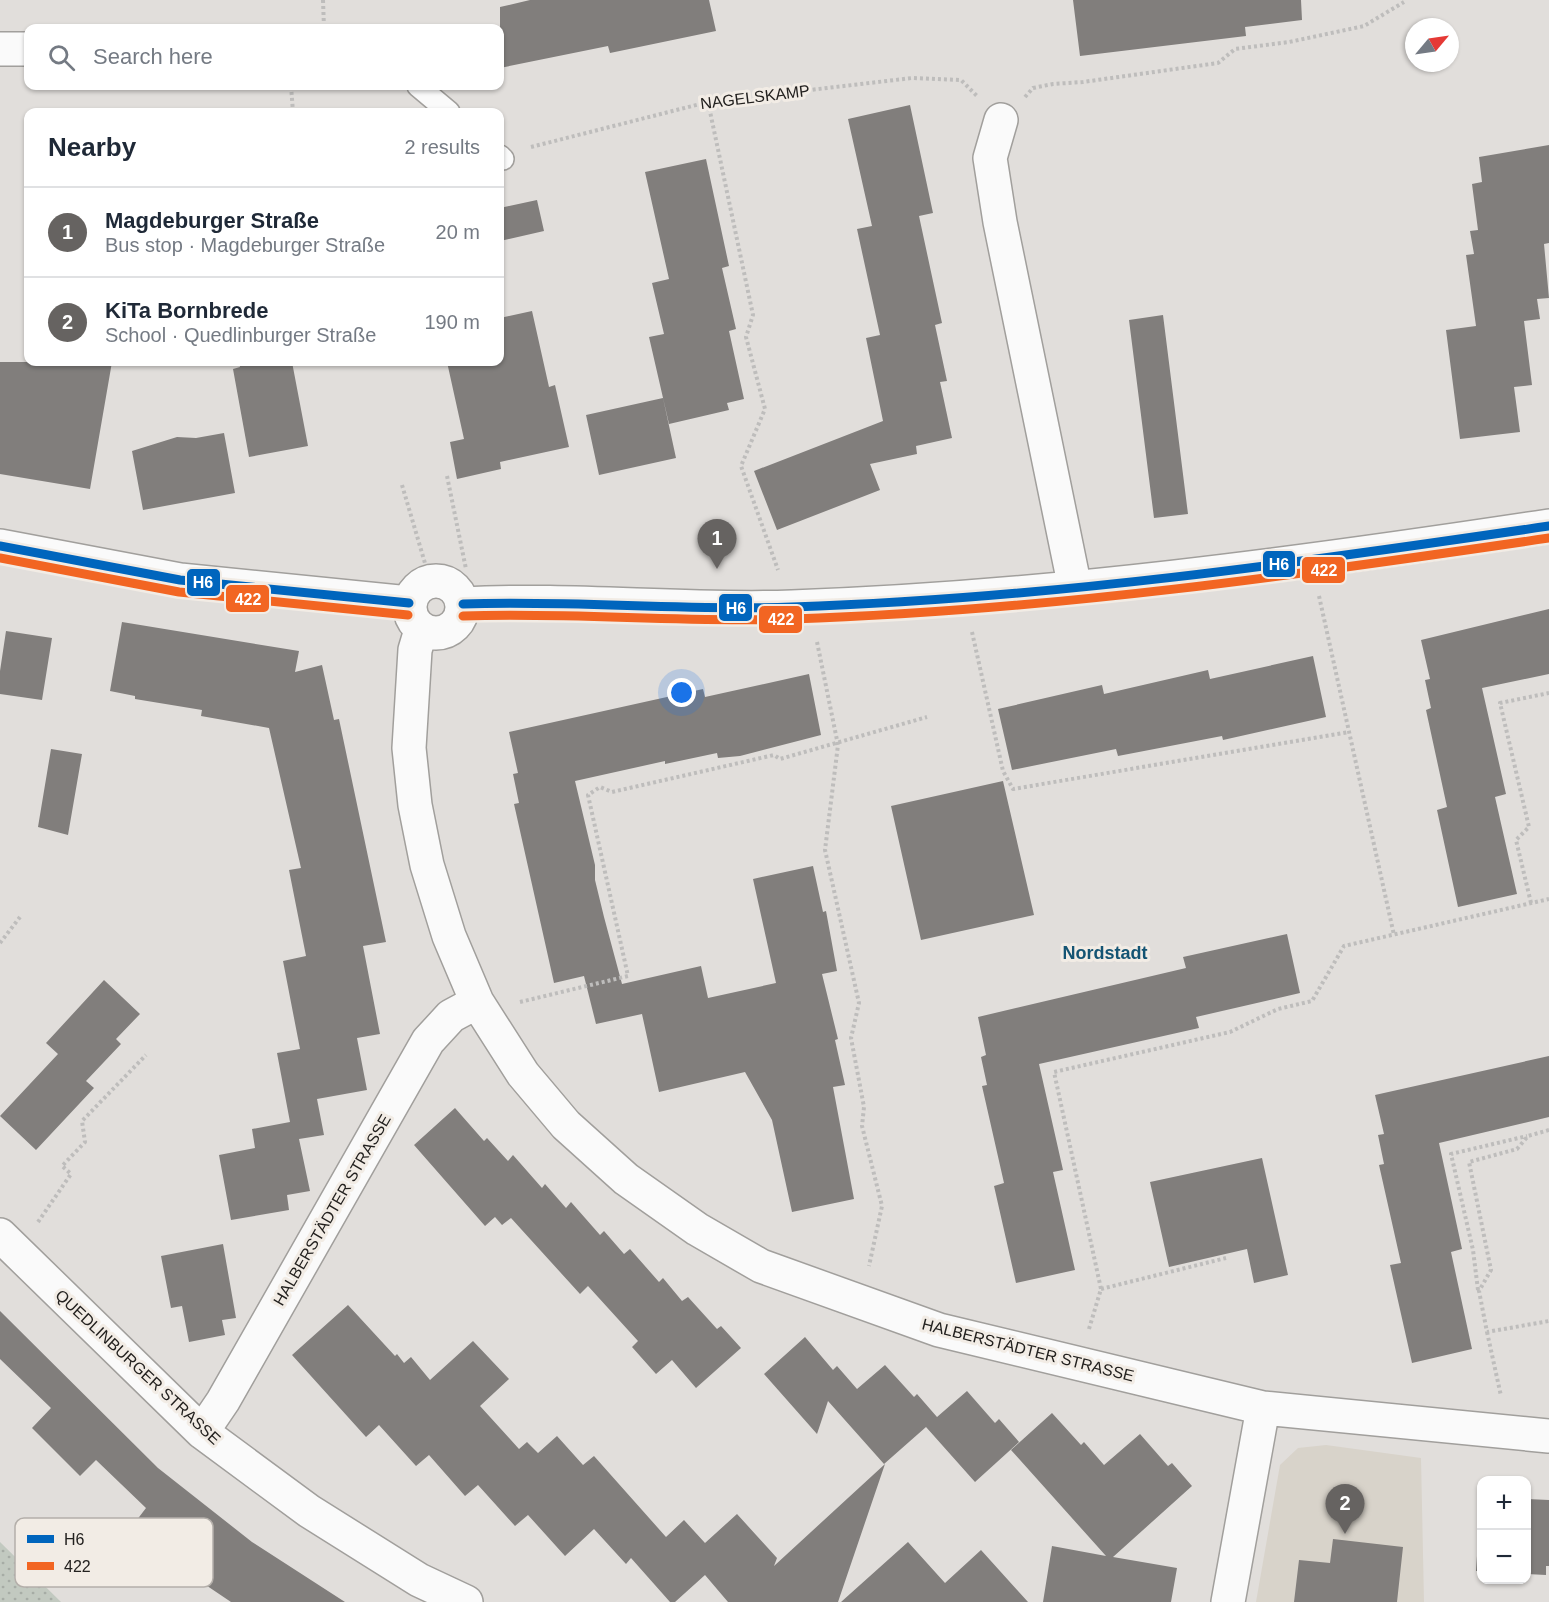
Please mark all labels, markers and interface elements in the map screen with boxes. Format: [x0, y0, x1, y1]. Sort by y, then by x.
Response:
north arrow [1405, 18, 1459, 72]
search box [24, 24, 504, 90]
icon: search [45, 41, 78, 74]
text: Search here [93, 44, 213, 69]
street label: NAGELSKAMP [699, 82, 811, 112]
text: Nearby [48, 132, 136, 162]
text: 2 results [404, 136, 480, 158]
text: Magdeburger Straße [105, 208, 319, 233]
text: 1 [62, 221, 73, 243]
text: 20 m [436, 221, 480, 243]
text: Bus stop · Magdeburger Straße [105, 234, 385, 256]
text: KiTa Bornbrede [105, 298, 268, 323]
text: 2 [62, 311, 73, 333]
text: 190 m [424, 311, 480, 333]
text: School · Quedlinburger Straße [105, 324, 376, 346]
pin: 1 [698, 520, 736, 569]
line badge: H6 [1262, 550, 1296, 578]
text: H6 [1269, 556, 1289, 573]
line badge: 422 [1301, 556, 1346, 584]
text: 422 [1311, 562, 1337, 579]
line badge: H6 [186, 568, 221, 597]
text: H6 [193, 574, 213, 591]
line badge: 422 [225, 584, 270, 613]
text: 422 [235, 591, 261, 608]
line badge: H6 [718, 593, 753, 622]
text: H6 [726, 600, 746, 617]
line badge: 422 [758, 605, 803, 634]
text: 422 [768, 611, 794, 628]
your location [667, 678, 696, 707]
district label: Nordstadt [1063, 943, 1148, 963]
street label: HALBERSTÄDTER STRASSE [270, 1111, 394, 1309]
street label: QUEDLINBURGER STRASSE [52, 1286, 224, 1448]
street label: HALBERSTÄDTER STRASSE [920, 1315, 1136, 1385]
map controls [1477, 1476, 1531, 1584]
button: + [1477, 1476, 1531, 1530]
pin: 2 [1326, 1484, 1364, 1534]
legend [15, 1518, 213, 1587]
button: − [1477, 1530, 1531, 1584]
text: H6 [64, 1531, 85, 1548]
text: 422 [64, 1558, 91, 1575]

